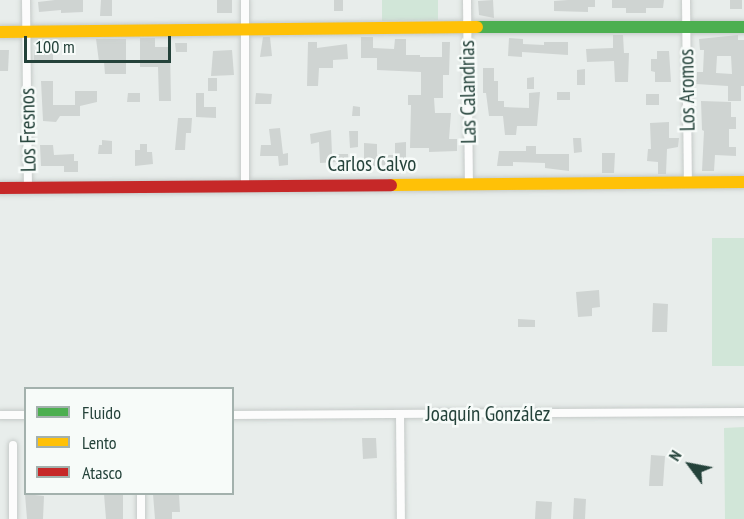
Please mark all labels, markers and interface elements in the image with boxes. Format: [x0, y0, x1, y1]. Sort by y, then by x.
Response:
scale bar [27, 24, 174, 62]
text: 100 m [35, 35, 75, 58]
street label: Las Calandrias [454, 40, 482, 144]
street label: Los Aromos [674, 48, 700, 132]
street label: Los Fresnos [15, 88, 41, 172]
street label: Carlos Calvo [328, 151, 416, 177]
legend [24, 387, 234, 495]
text: Fluido [82, 401, 121, 424]
street label: Joaquín González [426, 401, 550, 427]
text: Lento [82, 431, 117, 454]
north arrow [660, 435, 720, 495]
text: N [664, 447, 686, 464]
text: Atasco [82, 461, 122, 484]

